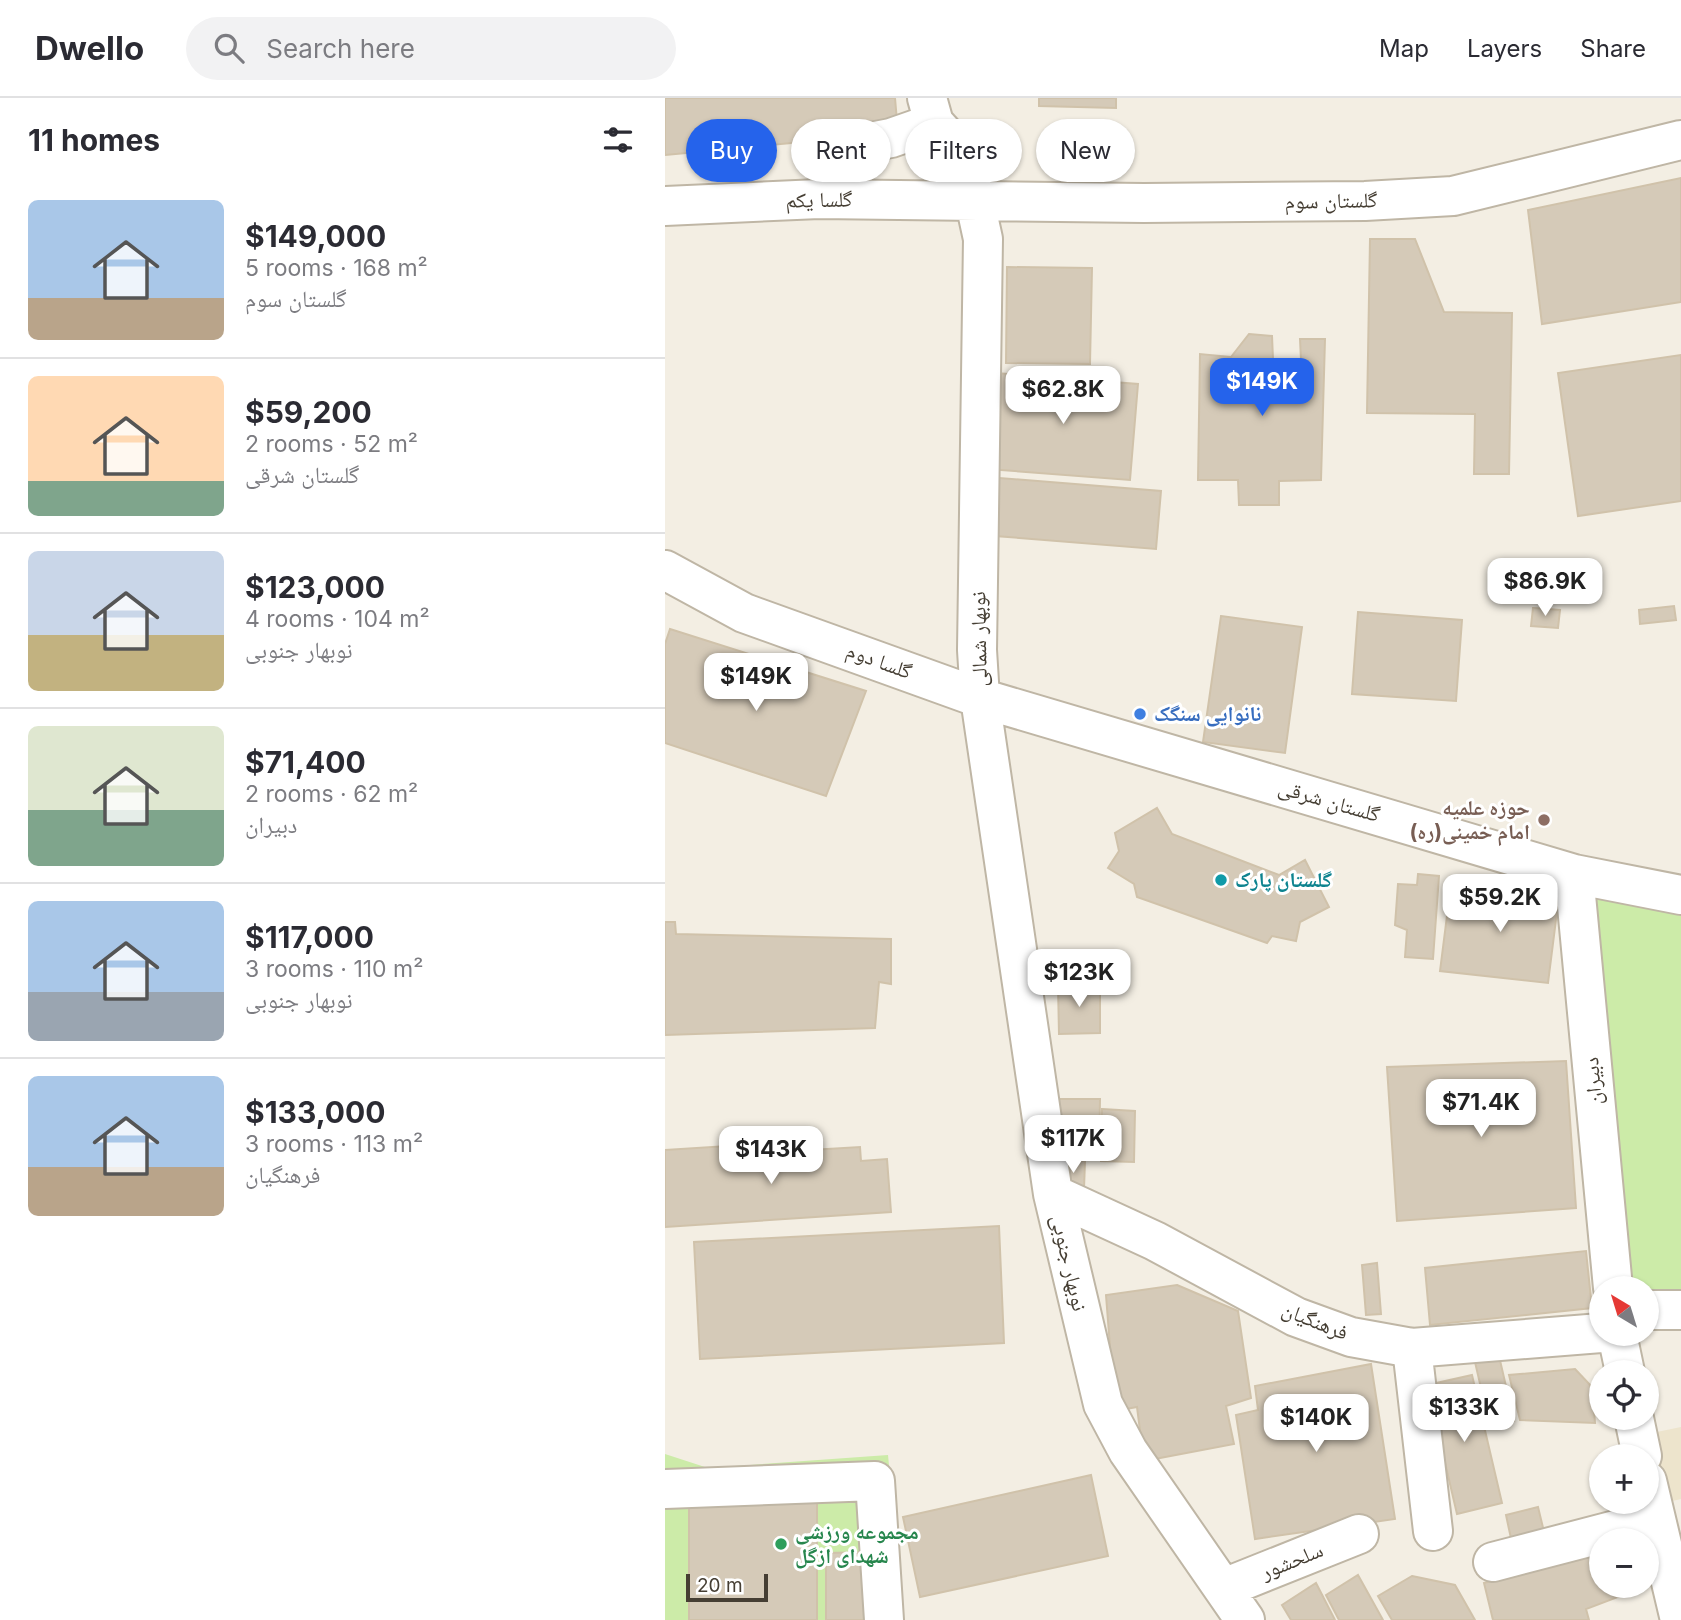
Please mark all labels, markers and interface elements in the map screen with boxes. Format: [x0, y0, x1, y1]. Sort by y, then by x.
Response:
search box [186, 17, 676, 80]
text: Dwello [35, 28, 144, 68]
icon: search [210, 29, 248, 67]
text: Search here [266, 33, 415, 64]
text: Map [1379, 34, 1429, 63]
text: Layers [1467, 34, 1542, 63]
text: Share [1580, 34, 1646, 63]
chip: Buy [686, 119, 777, 182]
chip: Rent [791, 119, 891, 182]
chip: Filters [905, 119, 1022, 182]
chip: New [1036, 119, 1135, 182]
icon: filters [599, 121, 637, 159]
text: 11 homes [28, 122, 160, 158]
street label: گلسا يكم [785, 186, 853, 215]
street label: گلستان سوم [1284, 187, 1378, 216]
text: $149,000 [245, 218, 386, 254]
icon: home [84, 228, 168, 312]
text: 5 rooms · 168 m² [245, 254, 428, 282]
text: گلستان سوم [245, 285, 347, 313]
pin: $149K [1213, 358, 1311, 418]
pin: $62.8K [1006, 366, 1120, 426]
text: $149K [1226, 367, 1298, 395]
text: $62.8K [1021, 375, 1105, 403]
text: $59,200 [245, 394, 372, 430]
icon: home [84, 404, 168, 488]
text: 2 rooms · 52 m² [245, 430, 418, 458]
text: گلستان شرقی [245, 461, 359, 489]
pin: $86.9K [1488, 559, 1602, 618]
text: $86.9K [1503, 567, 1587, 595]
text: $123,000 [245, 569, 385, 605]
icon: home [84, 579, 168, 663]
street label: نوبهار شمالی [965, 591, 993, 687]
text: 4 rooms · 104 m² [245, 605, 430, 633]
text: نوبهار جنوبی [245, 636, 353, 664]
street label: گلسا دوم [842, 637, 916, 686]
pin: $149K [707, 654, 805, 713]
text: $149K [720, 662, 792, 690]
place label: نانوایی سنگک [1154, 701, 1261, 727]
marker: نانوایی سنگک [1132, 706, 1148, 722]
text: $71,400 [245, 744, 366, 780]
icon: home [84, 754, 168, 838]
street label: گلستان شرقی [1275, 774, 1383, 828]
text: 2 rooms · 62 m² [245, 780, 418, 808]
place label: حوزه علمیه امام خمینی(ره) [1409, 795, 1530, 846]
text: دبیران [245, 811, 297, 839]
marker: حوزه علمیه امام خمینی(ره) [1536, 812, 1552, 828]
place label: گلستان پارک [1235, 867, 1332, 892]
marker: گلستان پارک [1213, 872, 1229, 888]
pin: $59.2K [1443, 874, 1557, 934]
text: $59.2K [1459, 883, 1541, 911]
text: $117,000 [245, 919, 374, 955]
icon: home [84, 929, 168, 1013]
pin: $123K [1030, 950, 1128, 1009]
text: 3 rooms · 110 m² [245, 955, 423, 983]
text: $123K [1044, 958, 1114, 986]
text: نوبهار جنوبی [245, 986, 353, 1014]
street label: دبیران [1578, 1056, 1607, 1106]
pin: $71.4K [1424, 1080, 1538, 1139]
text: $71.4K [1442, 1088, 1520, 1116]
text: $133,000 [245, 1094, 386, 1130]
icon: home [84, 1104, 168, 1188]
pin: $117K [1024, 1116, 1122, 1175]
text: $117K [1041, 1124, 1105, 1152]
pin: $143K [722, 1126, 820, 1186]
text: 3 rooms · 113 m² [245, 1130, 423, 1158]
text: $143K [735, 1135, 807, 1163]
text: فرهنگیان [245, 1161, 321, 1189]
street label: نوبهار جنوبی [1045, 1212, 1093, 1314]
north arrow [1589, 1276, 1659, 1346]
map controls [1589, 1276, 1659, 1598]
street label: فرهنگیان [1279, 1296, 1352, 1345]
button: locate [1589, 1360, 1659, 1430]
pin: $133K [1415, 1384, 1513, 1444]
text: $133K [1428, 1393, 1500, 1421]
pin: $140K [1267, 1394, 1365, 1454]
text: $140K [1280, 1403, 1352, 1431]
button: + [1589, 1444, 1659, 1514]
place label: مجموعه ورزشی شهدای ازگل [795, 1519, 919, 1569]
button: − [1589, 1528, 1659, 1598]
marker: مجموعه ورزشی شهدای ازگل [773, 1536, 789, 1552]
street label: سلحشور [1256, 1537, 1327, 1585]
scale bar [686, 1571, 768, 1603]
text: 20 m [697, 1574, 743, 1597]

